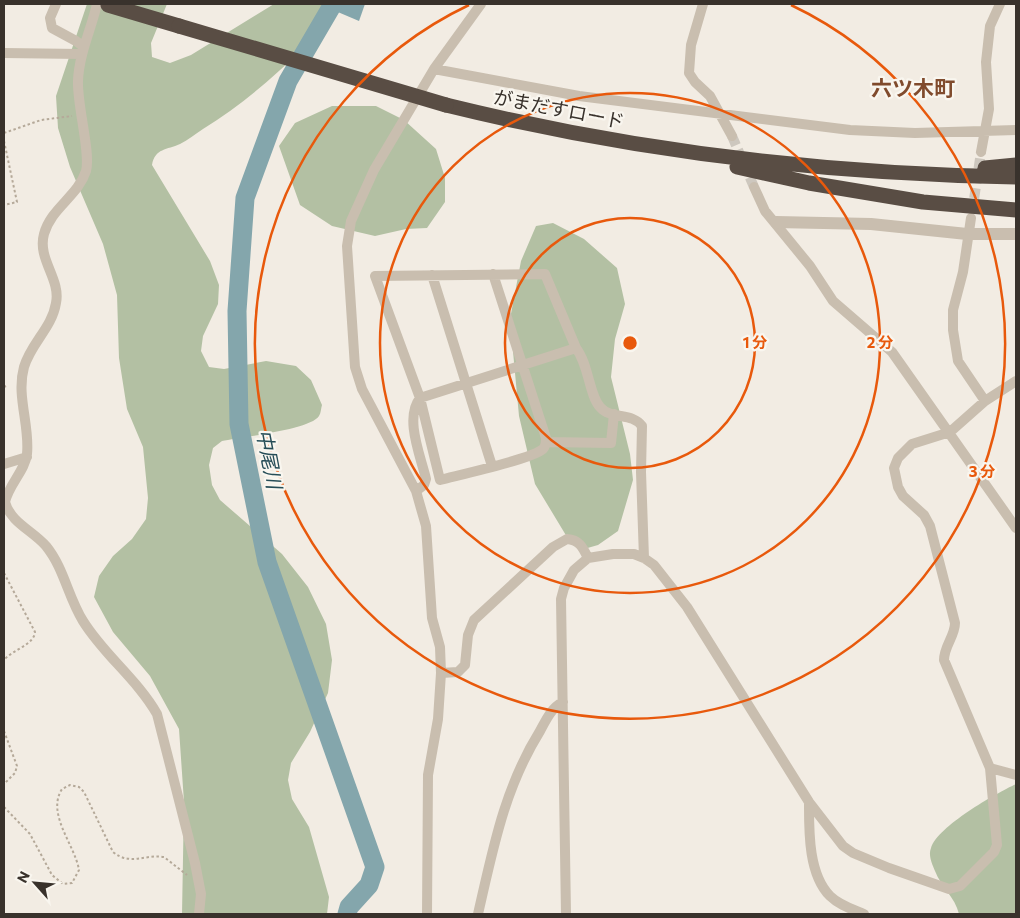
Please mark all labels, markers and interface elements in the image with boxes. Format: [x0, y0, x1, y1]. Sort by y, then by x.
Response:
district label: 六ツ木町 [871, 75, 955, 100]
street label: がまだすロード [492, 85, 627, 132]
text: 1 分 [743, 333, 767, 351]
text: 2 分 [867, 333, 893, 351]
centre of rings [621, 334, 639, 352]
water label: 中尾川 [252, 427, 288, 493]
text: 3 分 [969, 462, 995, 480]
north arrow [10, 858, 60, 908]
text: N [13, 868, 33, 885]

